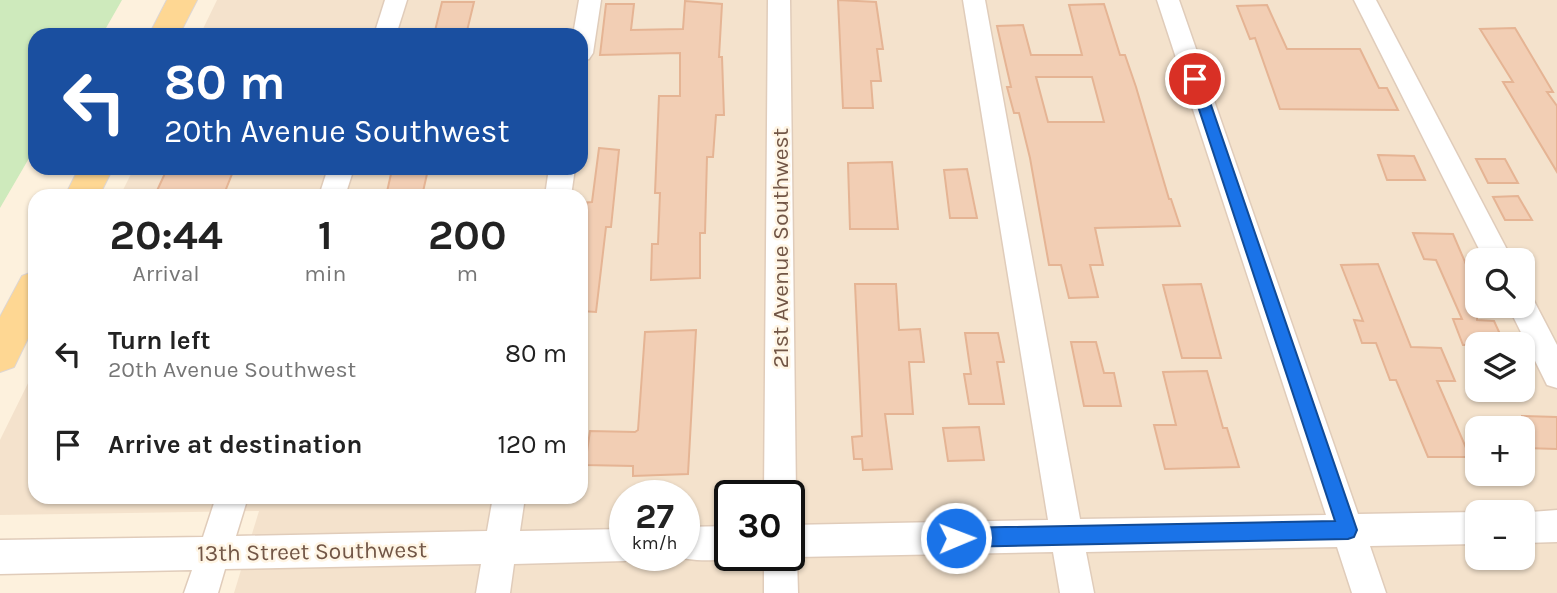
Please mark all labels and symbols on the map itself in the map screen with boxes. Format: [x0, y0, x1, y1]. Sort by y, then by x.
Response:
pin [1165, 49, 1225, 109]
street label: 21st Avenue Southwest [767, 127, 794, 368]
speed limit sign: 30 [714, 480, 805, 571]
position arrow [919, 501, 993, 575]
street label: 13th Street Southwest [197, 536, 428, 567]

